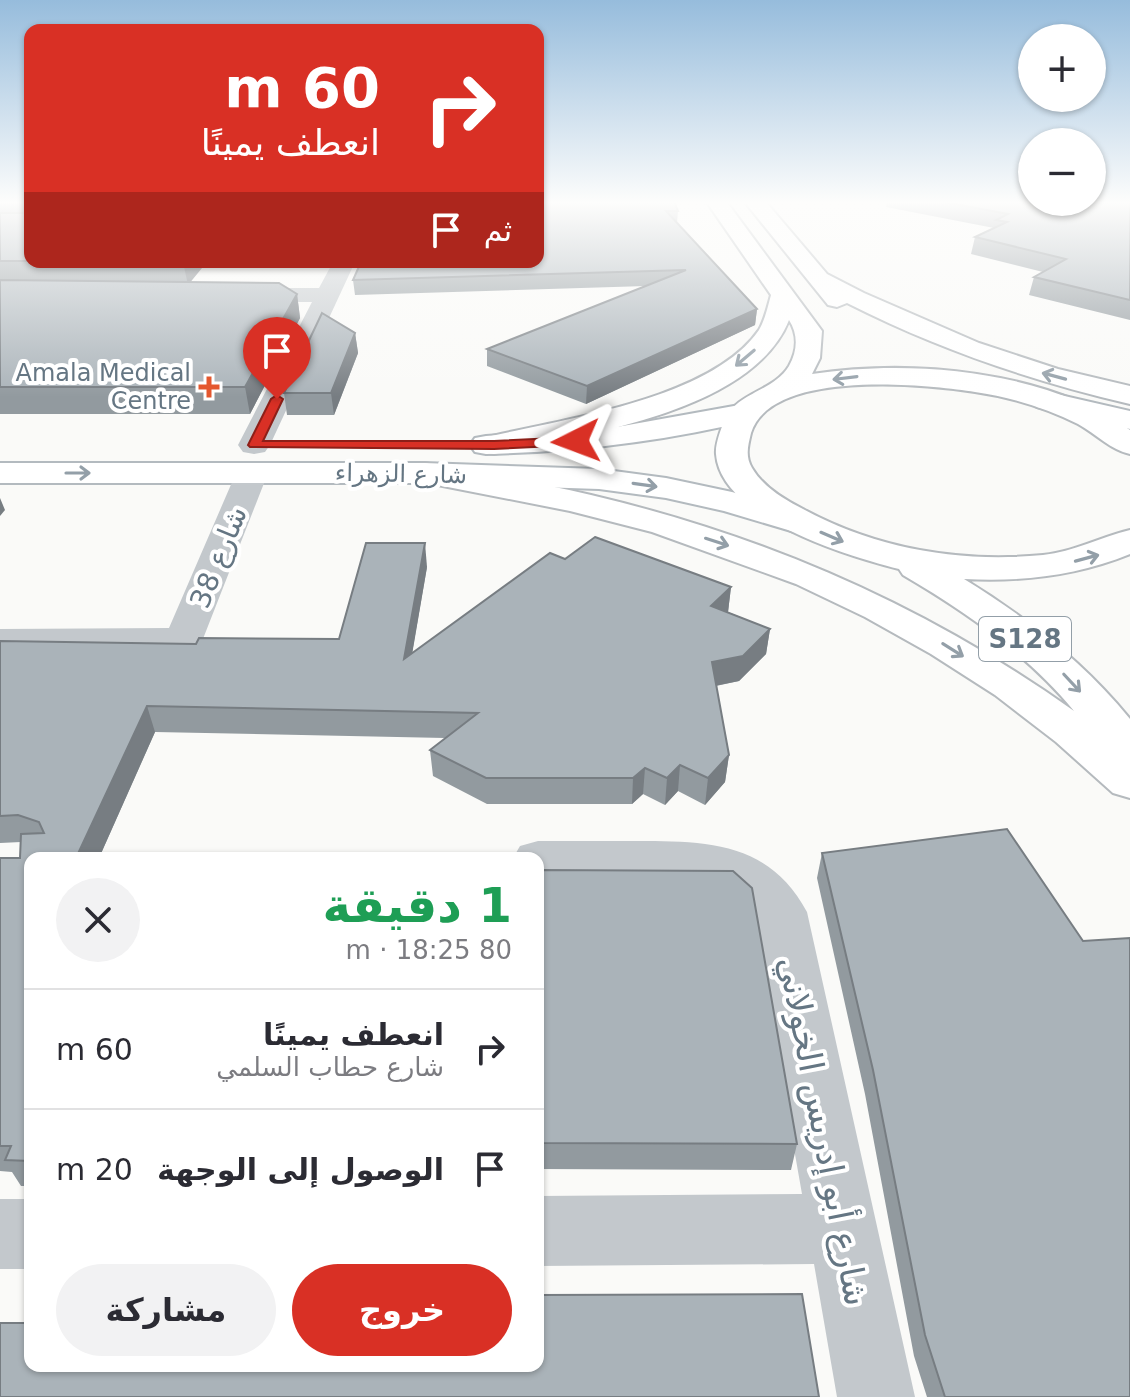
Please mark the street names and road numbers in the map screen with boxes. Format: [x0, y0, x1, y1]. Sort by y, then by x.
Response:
street label: شارع الزهراء [335, 459, 467, 489]
street label: شارع 38 [183, 502, 254, 613]
road number: S128 [979, 617, 1071, 661]
street label: شارع أبو إدريس الخولاني [770, 953, 879, 1309]

